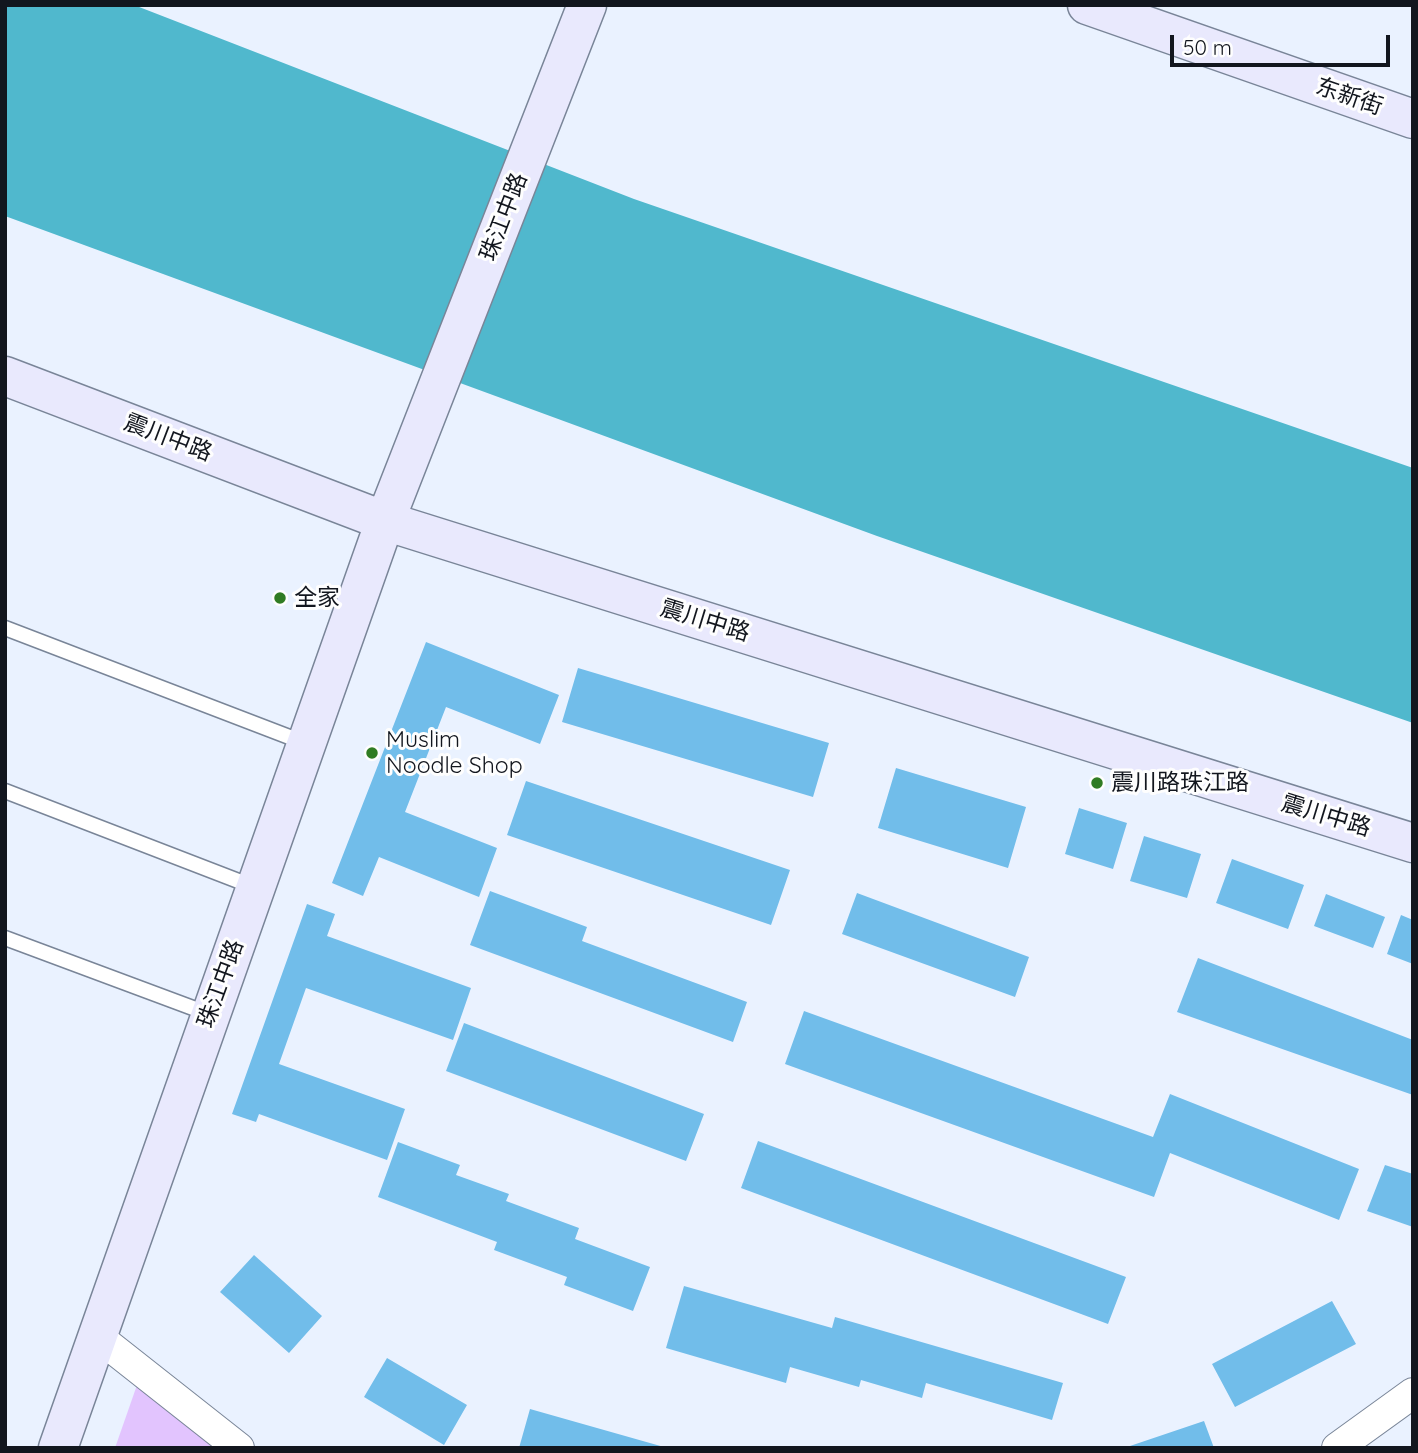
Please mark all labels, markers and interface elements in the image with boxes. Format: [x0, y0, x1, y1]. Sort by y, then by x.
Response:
scale bar [1173, 21, 1394, 65]
text: 50 m [1183, 34, 1232, 60]
street label: 东新街 [1312, 73, 1386, 121]
street label: 珠江中路 [475, 169, 533, 265]
street label: 震川中路 [120, 409, 216, 467]
place label: 全家 [294, 584, 340, 612]
marker: 全家 [272, 590, 288, 606]
street label: 震川中路 [657, 594, 753, 648]
place label: Muslim Noodle Shop [386, 726, 523, 780]
marker: Muslim Noodle Shop [364, 745, 380, 761]
place label: 震川路珠江路 [1111, 769, 1249, 797]
marker: 震川路珠江路 [1089, 775, 1105, 791]
street label: 震川中路 [1278, 789, 1374, 843]
street label: 珠江中路 [192, 936, 250, 1032]

